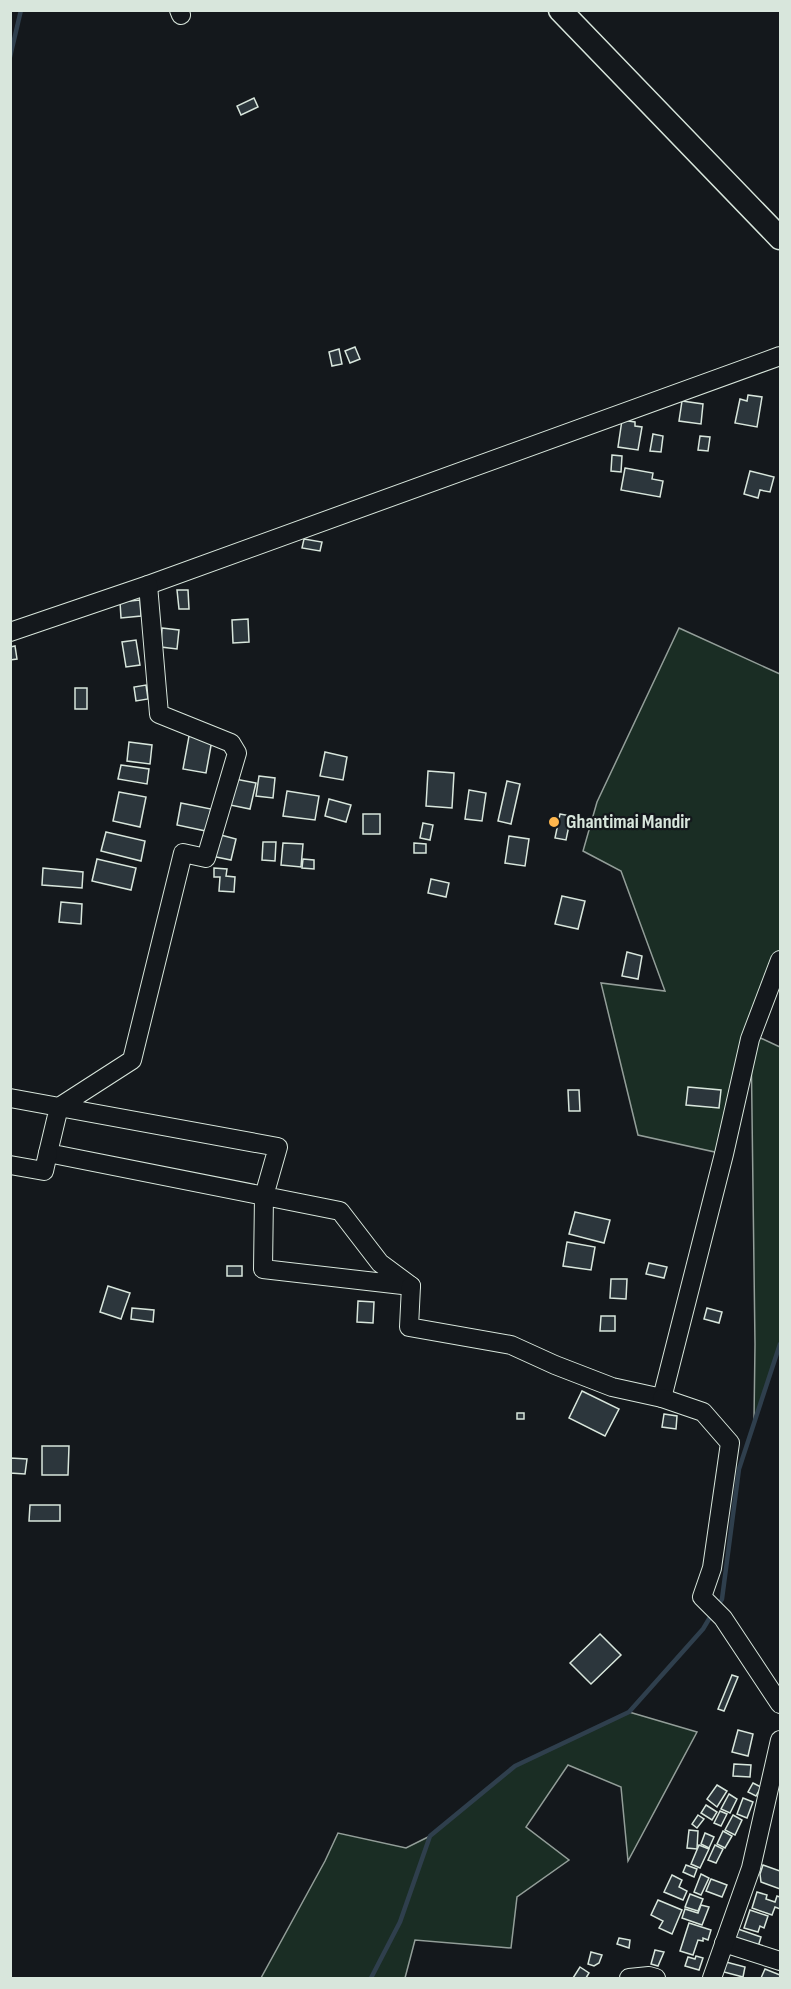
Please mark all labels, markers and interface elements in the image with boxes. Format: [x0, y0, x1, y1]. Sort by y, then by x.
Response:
place label: Ghantimai Mandir [566, 810, 691, 834]
marker: Ghantimai Mandir [547, 815, 561, 829]

